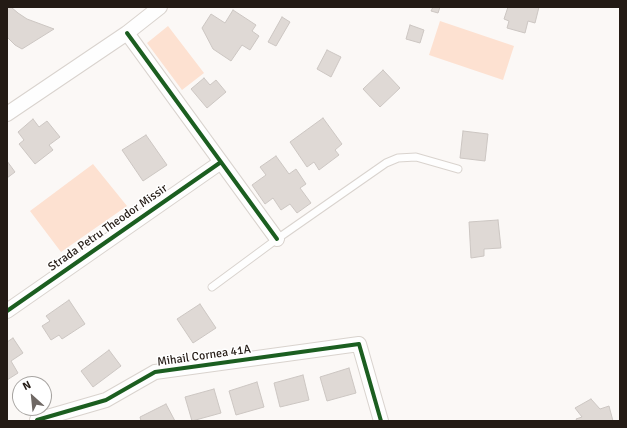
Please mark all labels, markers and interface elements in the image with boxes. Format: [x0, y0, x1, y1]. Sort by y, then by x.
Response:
street label: Strada Petru Theodor Missir [46, 181, 170, 275]
street label: Mihail Cornea 41A [156, 342, 252, 370]
north arrow [12, 376, 52, 416]
text: N [20, 378, 33, 393]

